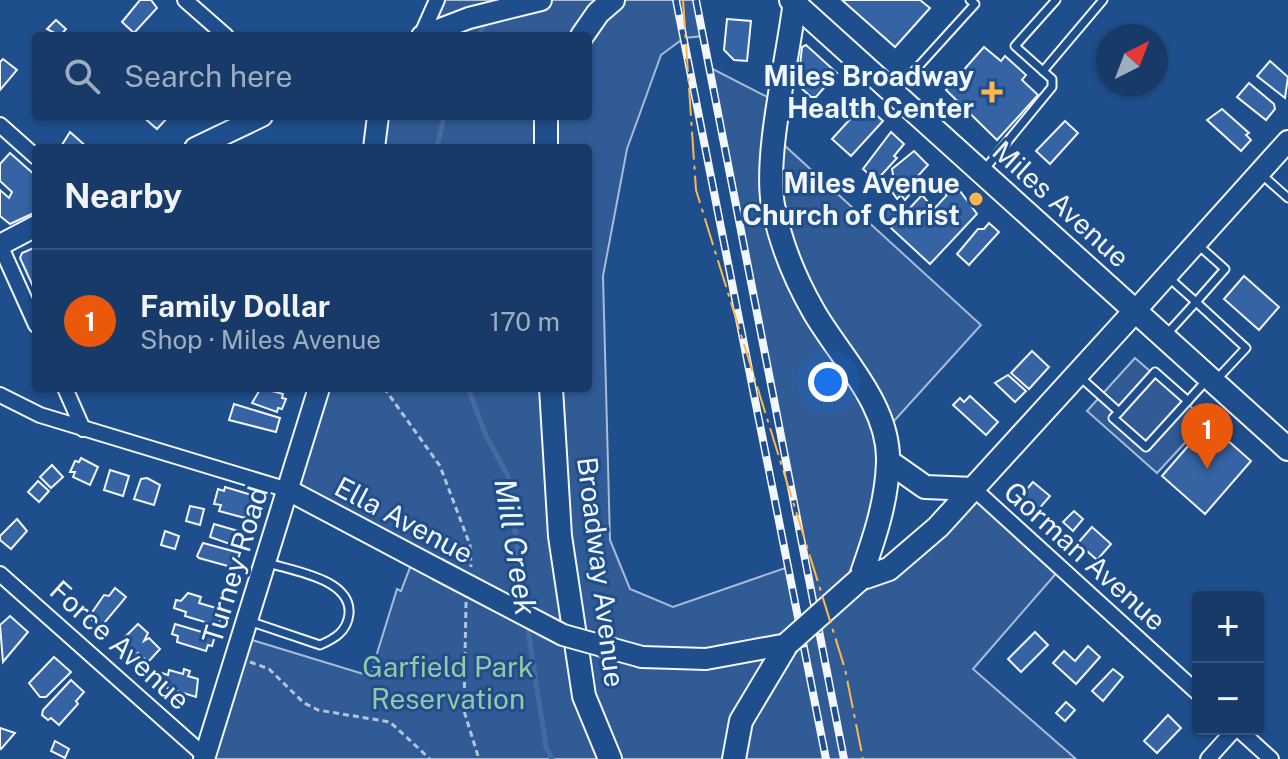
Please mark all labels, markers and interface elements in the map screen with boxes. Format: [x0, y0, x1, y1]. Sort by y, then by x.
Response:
north arrow [1096, 24, 1168, 96]
search box [32, 32, 592, 120]
icon: search [60, 54, 104, 98]
text: Search here [124, 58, 292, 94]
place label: Miles Broadway Health Center [763, 59, 974, 124]
marker: Miles Broadway Health Center [981, 81, 1003, 103]
street label: Miles Avenue [986, 134, 1136, 274]
place label: Miles Avenue Church of Christ [742, 166, 960, 231]
text: Nearby [64, 176, 182, 216]
marker: Miles Avenue Church of Christ [967, 190, 985, 208]
text: Family Dollar [140, 288, 330, 324]
text: 1 [84, 306, 96, 337]
text: 170 m [490, 306, 560, 337]
text: Shop · Miles Avenue [140, 324, 381, 355]
your location [808, 362, 848, 402]
pin: 1 [1181, 403, 1233, 469]
street label: Broadway Avenue [571, 455, 632, 689]
street label: Ella Avenue [329, 469, 479, 570]
street label: Gorman Avenue [998, 474, 1173, 637]
water label: Mill Creek [487, 476, 545, 618]
street label: Turney Road [195, 482, 274, 647]
street label: Force Avenue [44, 573, 197, 716]
map controls [1192, 591, 1264, 735]
button: + [1192, 591, 1264, 663]
park label: Garfield Park Reservation [362, 650, 534, 715]
button: − [1192, 663, 1264, 735]

